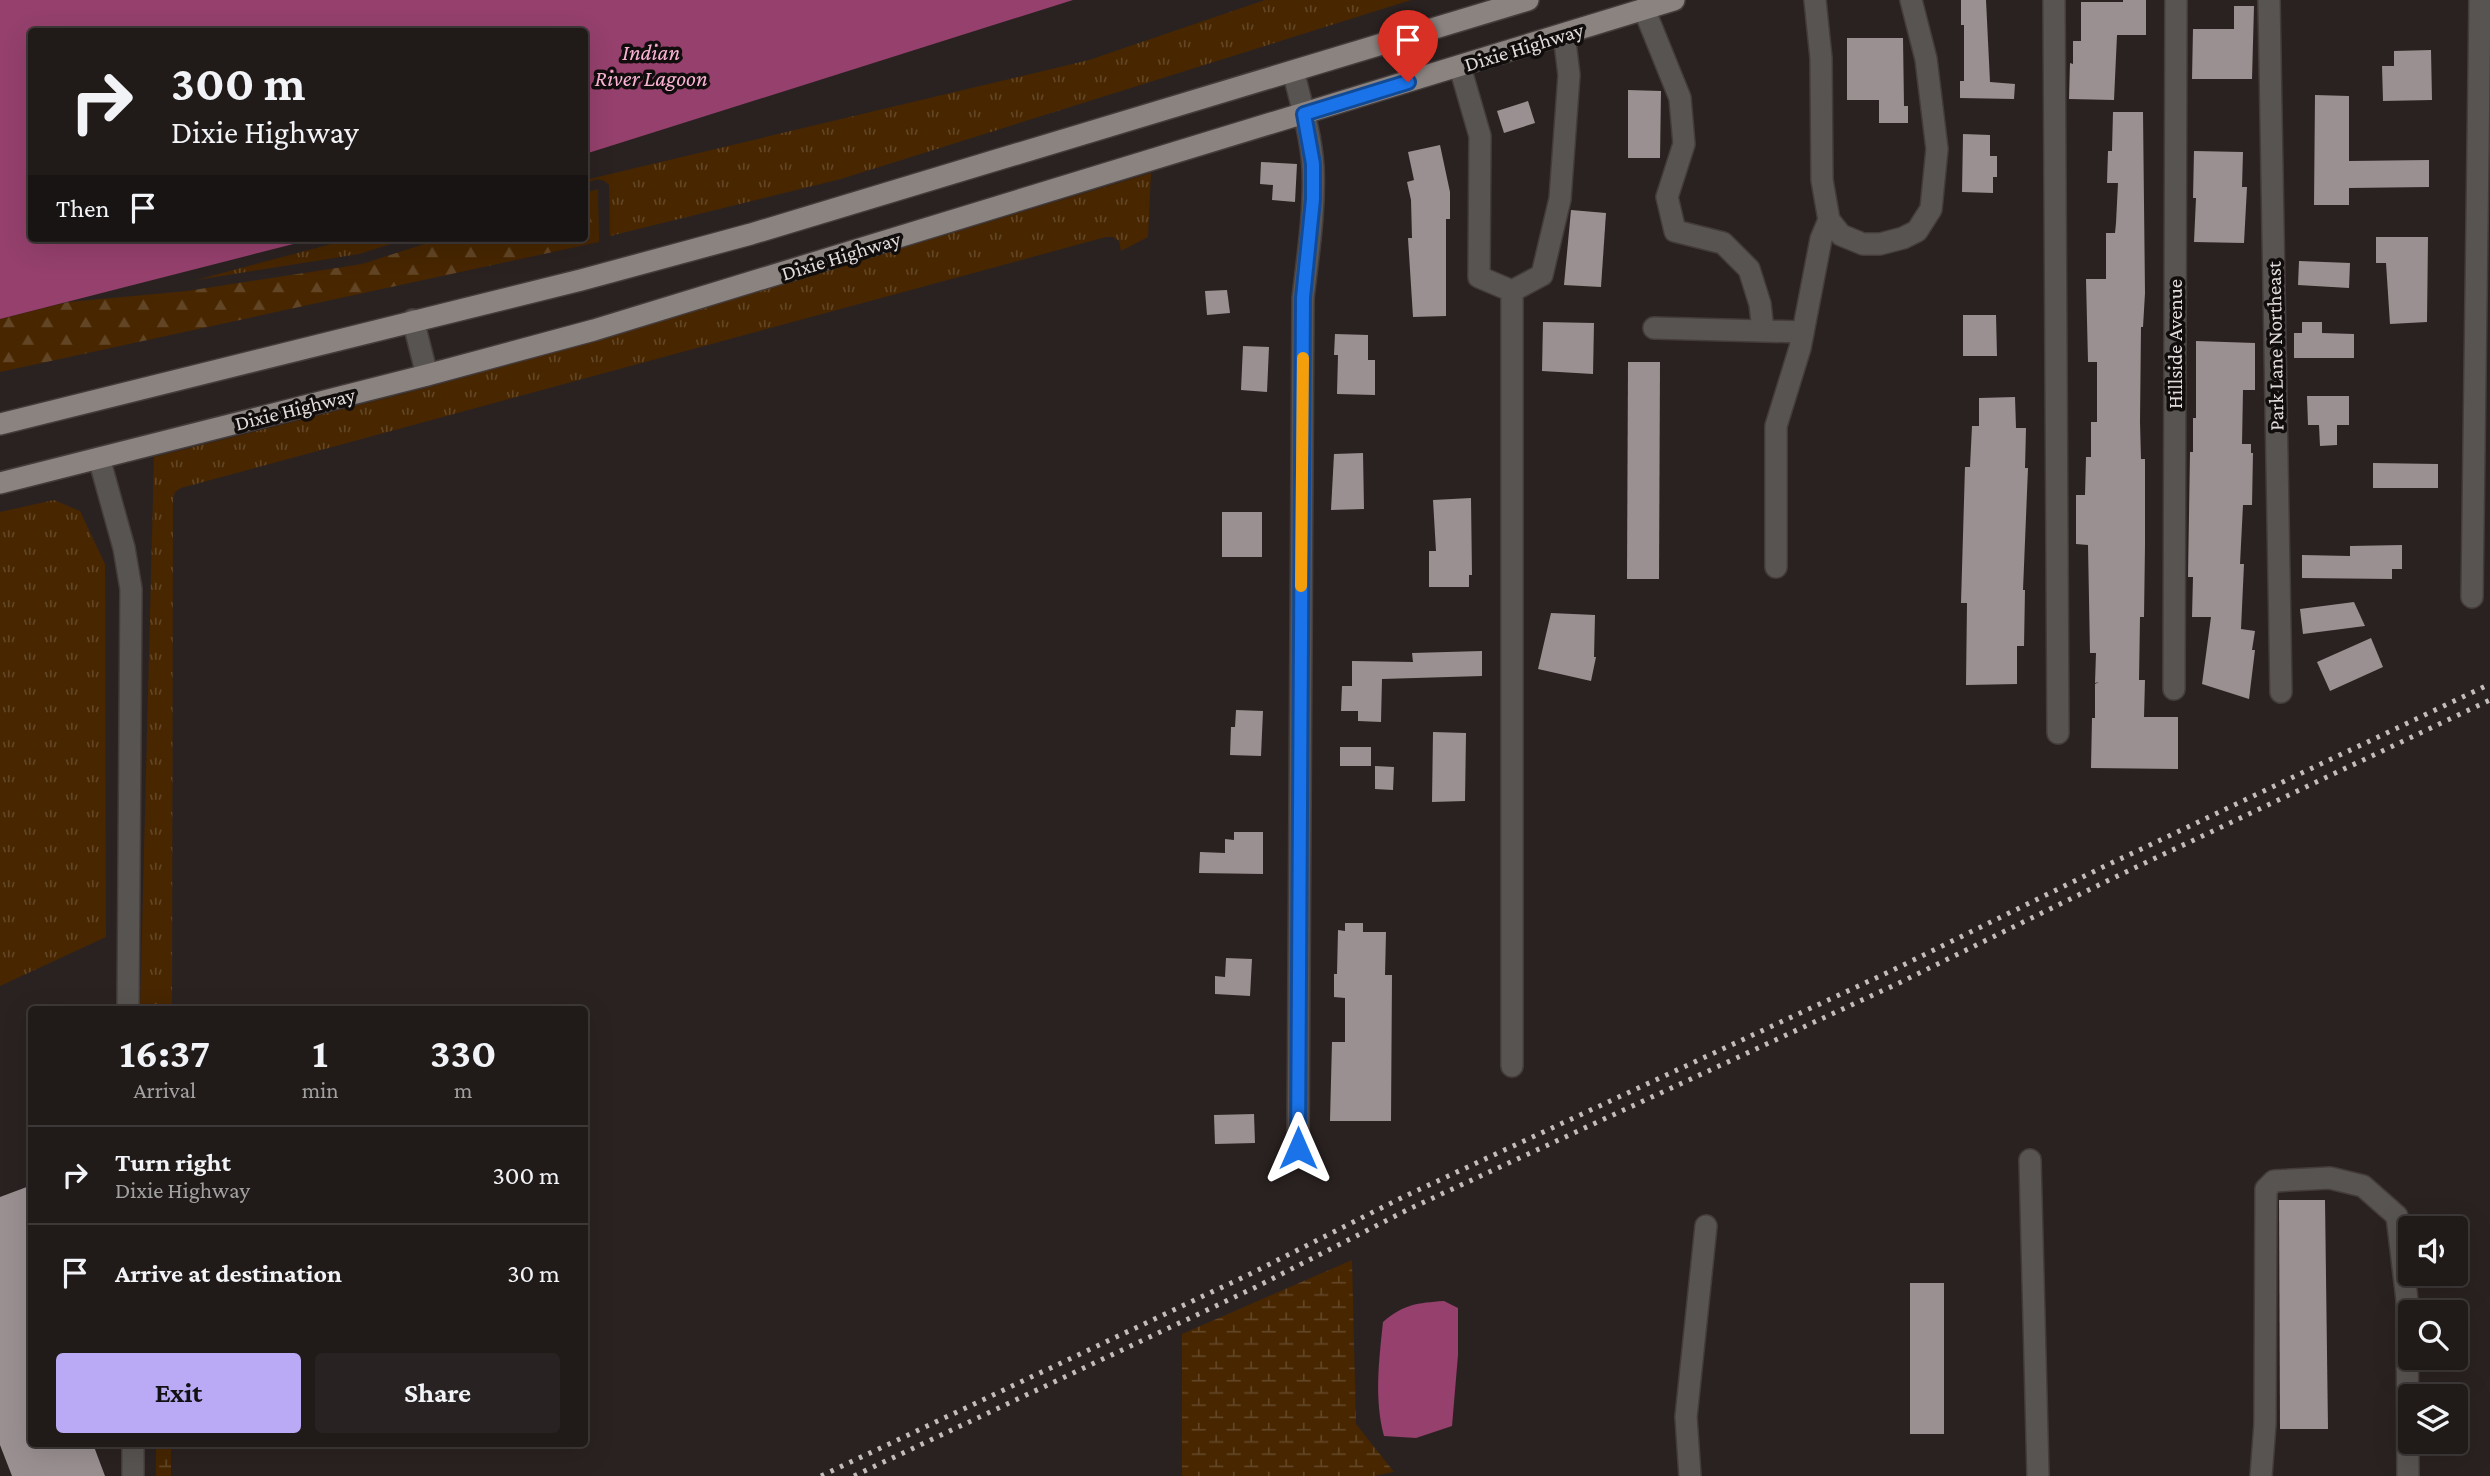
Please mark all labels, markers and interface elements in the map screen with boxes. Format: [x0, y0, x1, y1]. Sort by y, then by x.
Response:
pin [1378, 10, 1438, 82]
street label: Dixie Highway [1462, 17, 1587, 76]
icon: arrive [1389, 21, 1427, 59]
water label: Indian River Lagoon [594, 39, 708, 91]
icon: right [56, 56, 147, 147]
text: 300 m [171, 56, 305, 111]
text: Dixie Highway [171, 114, 359, 150]
icon: arrive [124, 189, 162, 227]
text: Then [56, 194, 110, 223]
street label: Dixie Highway [779, 226, 904, 285]
street label: Park Lane Northeast [2262, 260, 2288, 431]
street label: Hillside Avenue [2163, 279, 2187, 409]
street label: Dixie Highway [232, 382, 358, 436]
text: 16:37 [120, 1029, 210, 1076]
text: 1 [312, 1029, 328, 1076]
text: 330 [430, 1029, 496, 1076]
text: Arrival [134, 1077, 196, 1103]
text: min [302, 1077, 339, 1103]
text: m [454, 1077, 472, 1103]
position arrow [1261, 1111, 1335, 1185]
text: Turn right [115, 1148, 231, 1177]
icon: right [56, 1156, 94, 1194]
text: 300 m [492, 1161, 560, 1190]
text: Dixie Highway [115, 1177, 250, 1203]
map controls [2398, 1216, 2468, 1454]
button: sound [2398, 1216, 2468, 1286]
icon: arrive [56, 1254, 94, 1292]
text: Arrive at destination [115, 1259, 342, 1288]
text: 30 m [507, 1259, 560, 1288]
button: search [2398, 1300, 2468, 1370]
button: Exit [56, 1353, 301, 1433]
button: Share [315, 1353, 560, 1433]
button: layers [2398, 1384, 2468, 1454]

